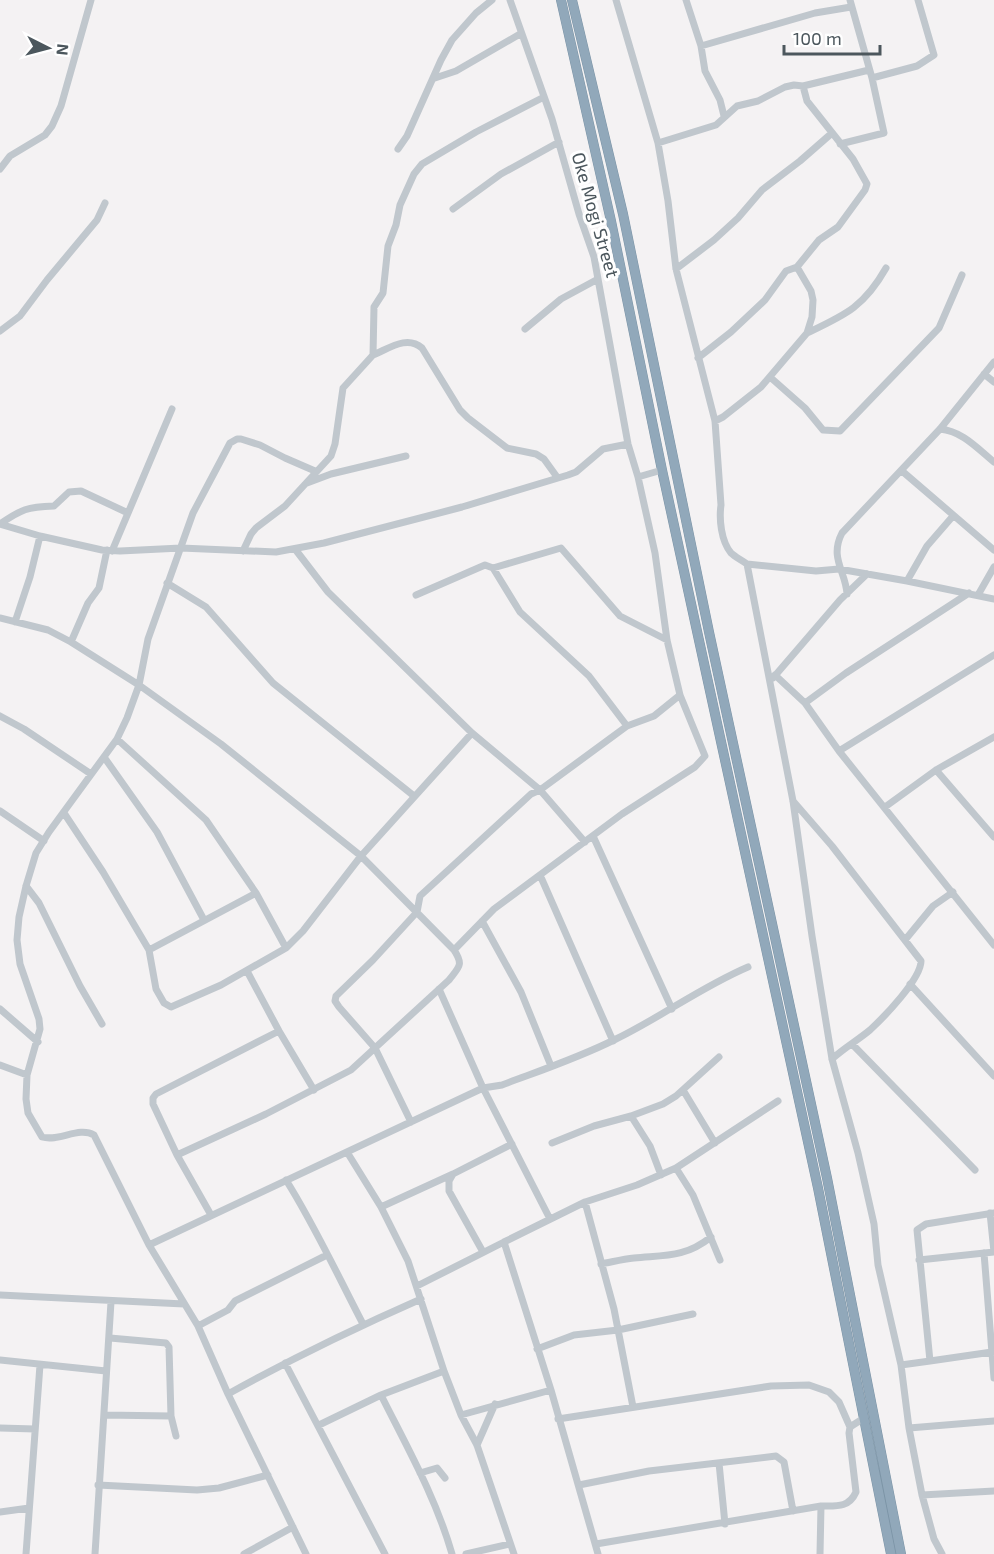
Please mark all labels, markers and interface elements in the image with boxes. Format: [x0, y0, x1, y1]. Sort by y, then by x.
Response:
north arrow [18, 18, 78, 78]
scale bar [784, 18, 880, 56]
text: 100 m [793, 27, 842, 49]
text: N [53, 43, 73, 56]
street label: Oke Mogi Street [568, 150, 624, 280]

